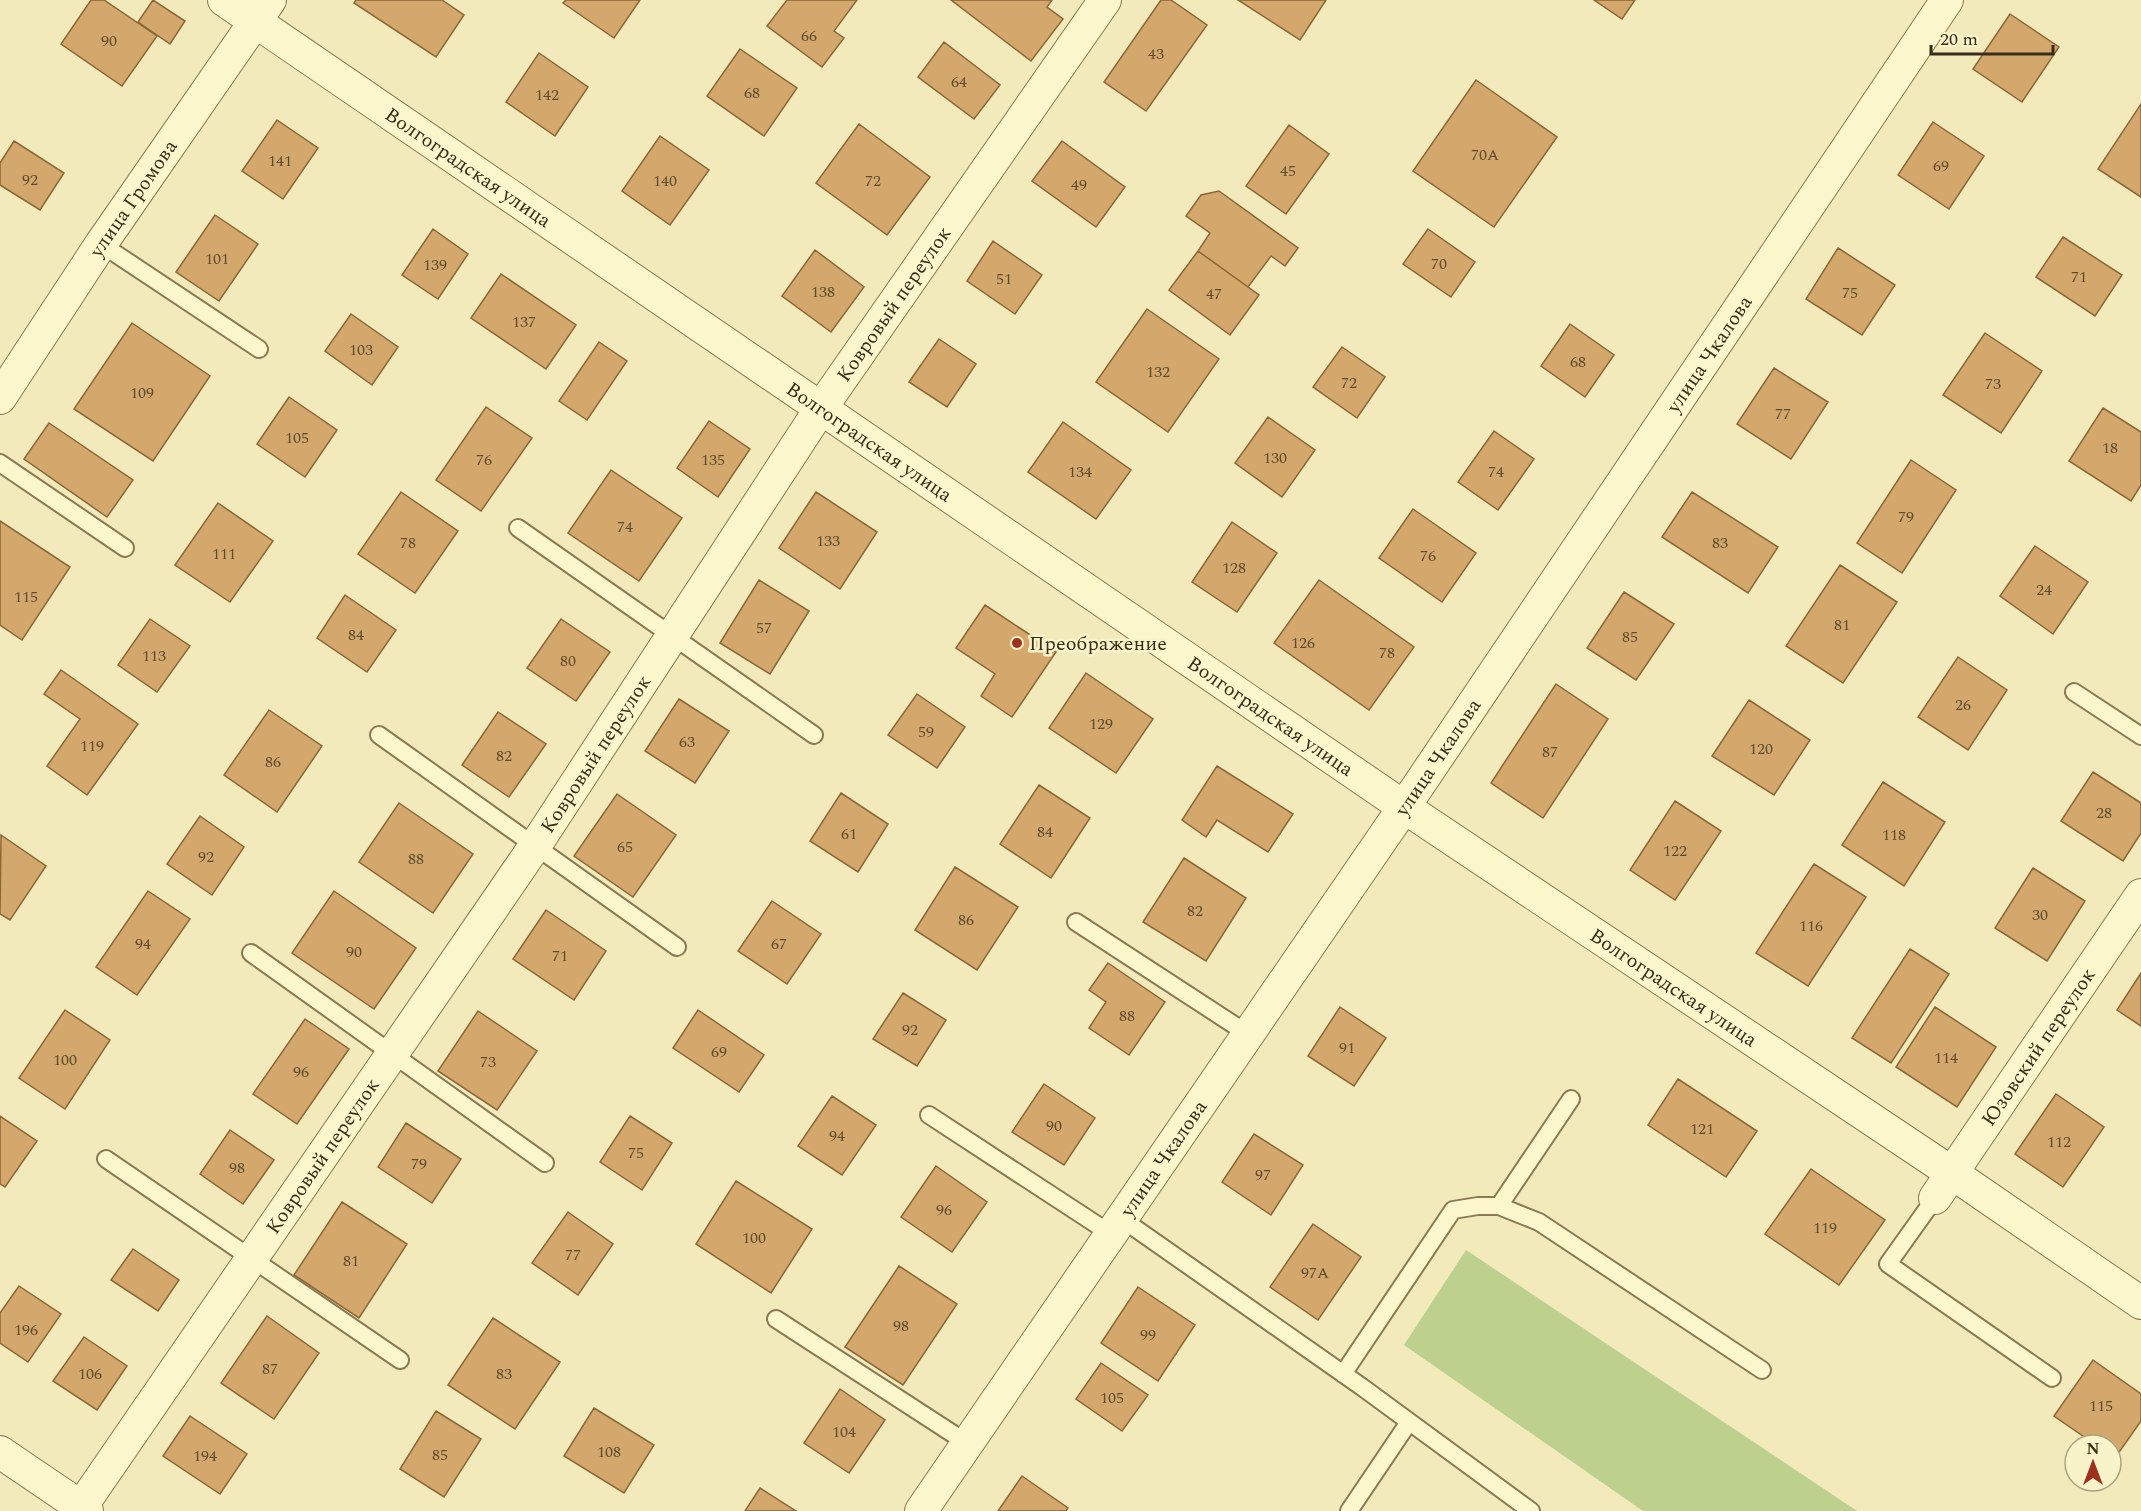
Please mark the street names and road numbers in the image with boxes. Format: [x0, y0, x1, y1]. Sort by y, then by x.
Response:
street label: Волгоградская улица [378, 100, 557, 236]
street label: улица Громова [82, 133, 185, 264]
street label: Ковровый переулок [830, 220, 959, 388]
street label: улица Чкалова [1659, 289, 1760, 420]
street label: Волгоградская улица [780, 375, 958, 510]
street label: Волгоградская улица [1181, 649, 1360, 784]
street label: Ковровый переулок [533, 669, 659, 839]
street label: улица Чкалова [1387, 693, 1489, 823]
street label: Волгоградская улица [1583, 921, 1763, 1055]
street label: Юзовский переулок [1974, 962, 2103, 1132]
street label: Ковровый переулок [259, 1072, 387, 1241]
street label: улица Чкалова [1113, 1094, 1215, 1224]

